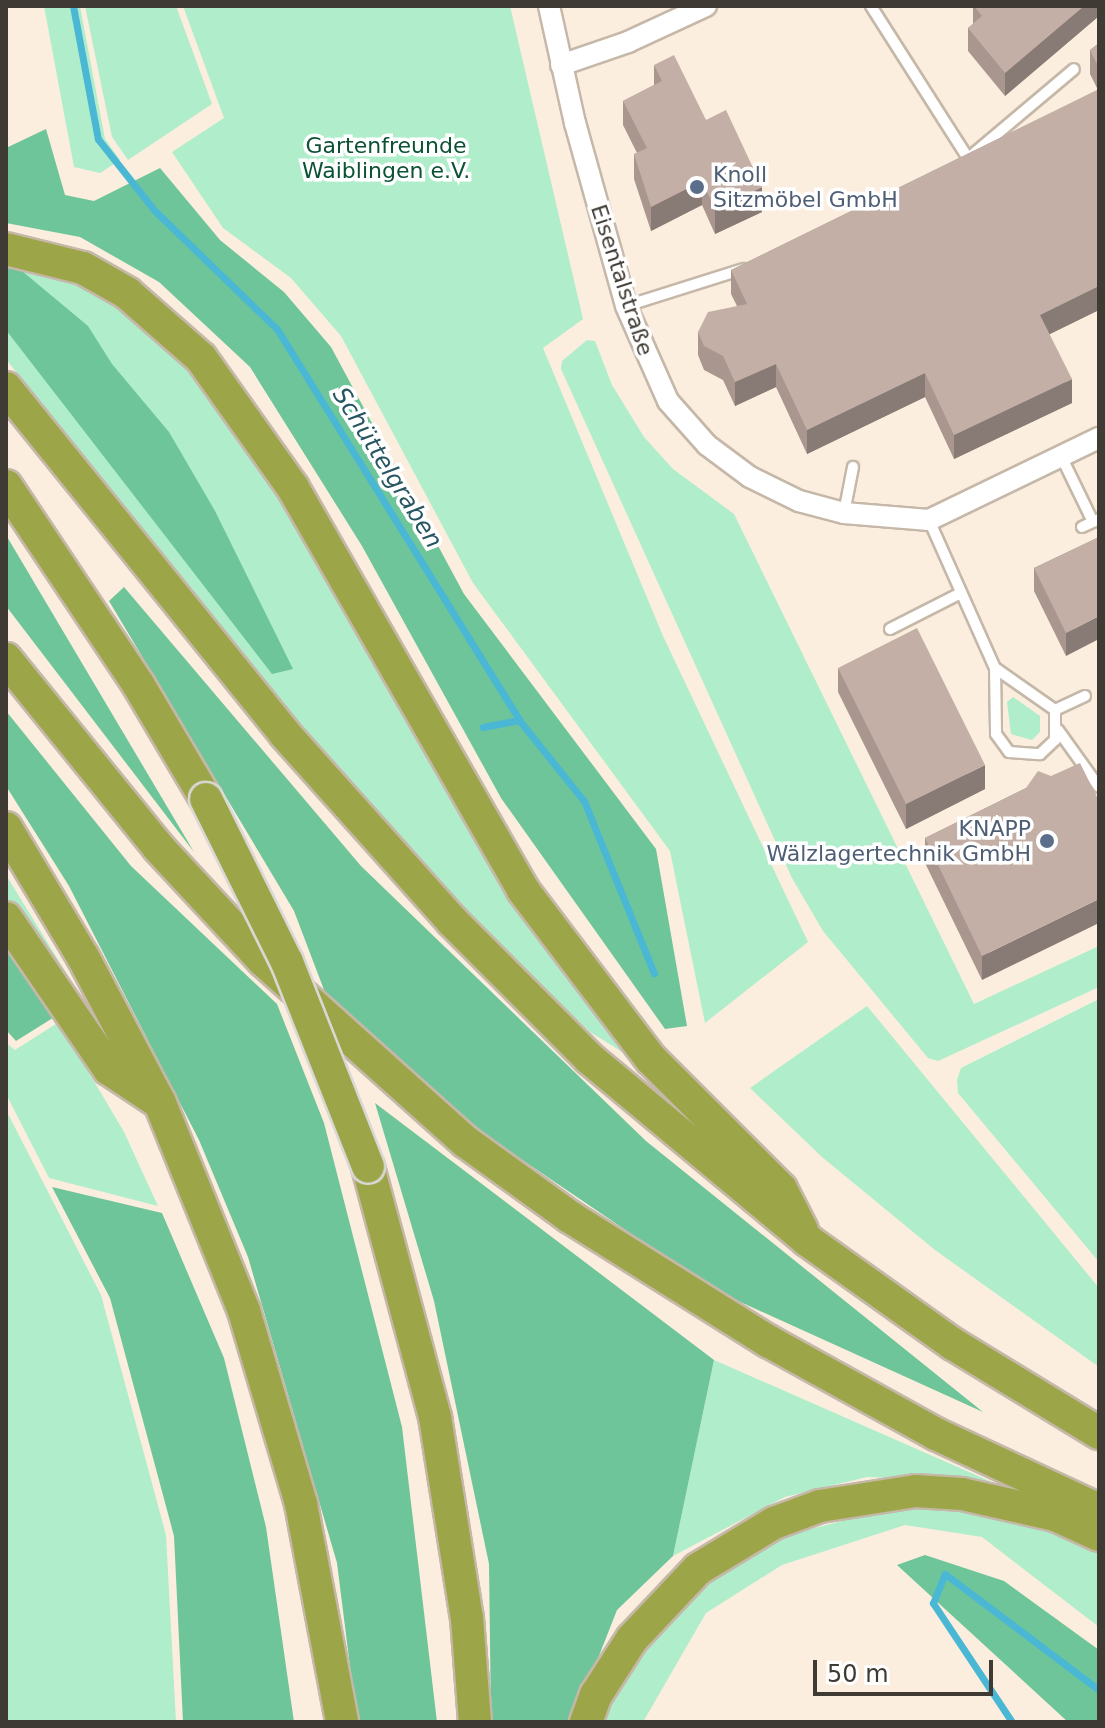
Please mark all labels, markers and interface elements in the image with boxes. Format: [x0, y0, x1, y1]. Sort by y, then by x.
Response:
park label: Gartenfreunde Waiblingen e.V. [302, 132, 470, 184]
place label: Knoll Sitzmöbel GmbH [713, 161, 898, 212]
marker: Knoll Sitzmöbel GmbH [688, 178, 706, 196]
street label: Eisentalstraße [585, 201, 659, 359]
water label: Schüttelgraben [326, 382, 448, 554]
place label: KNAPP Wälzlagertechnik GmbH [766, 815, 1031, 866]
marker: KNAPP Wälzlagertechnik GmbH [1038, 832, 1056, 850]
scale bar [817, 1644, 997, 1694]
text: 50 m [827, 1660, 889, 1688]

